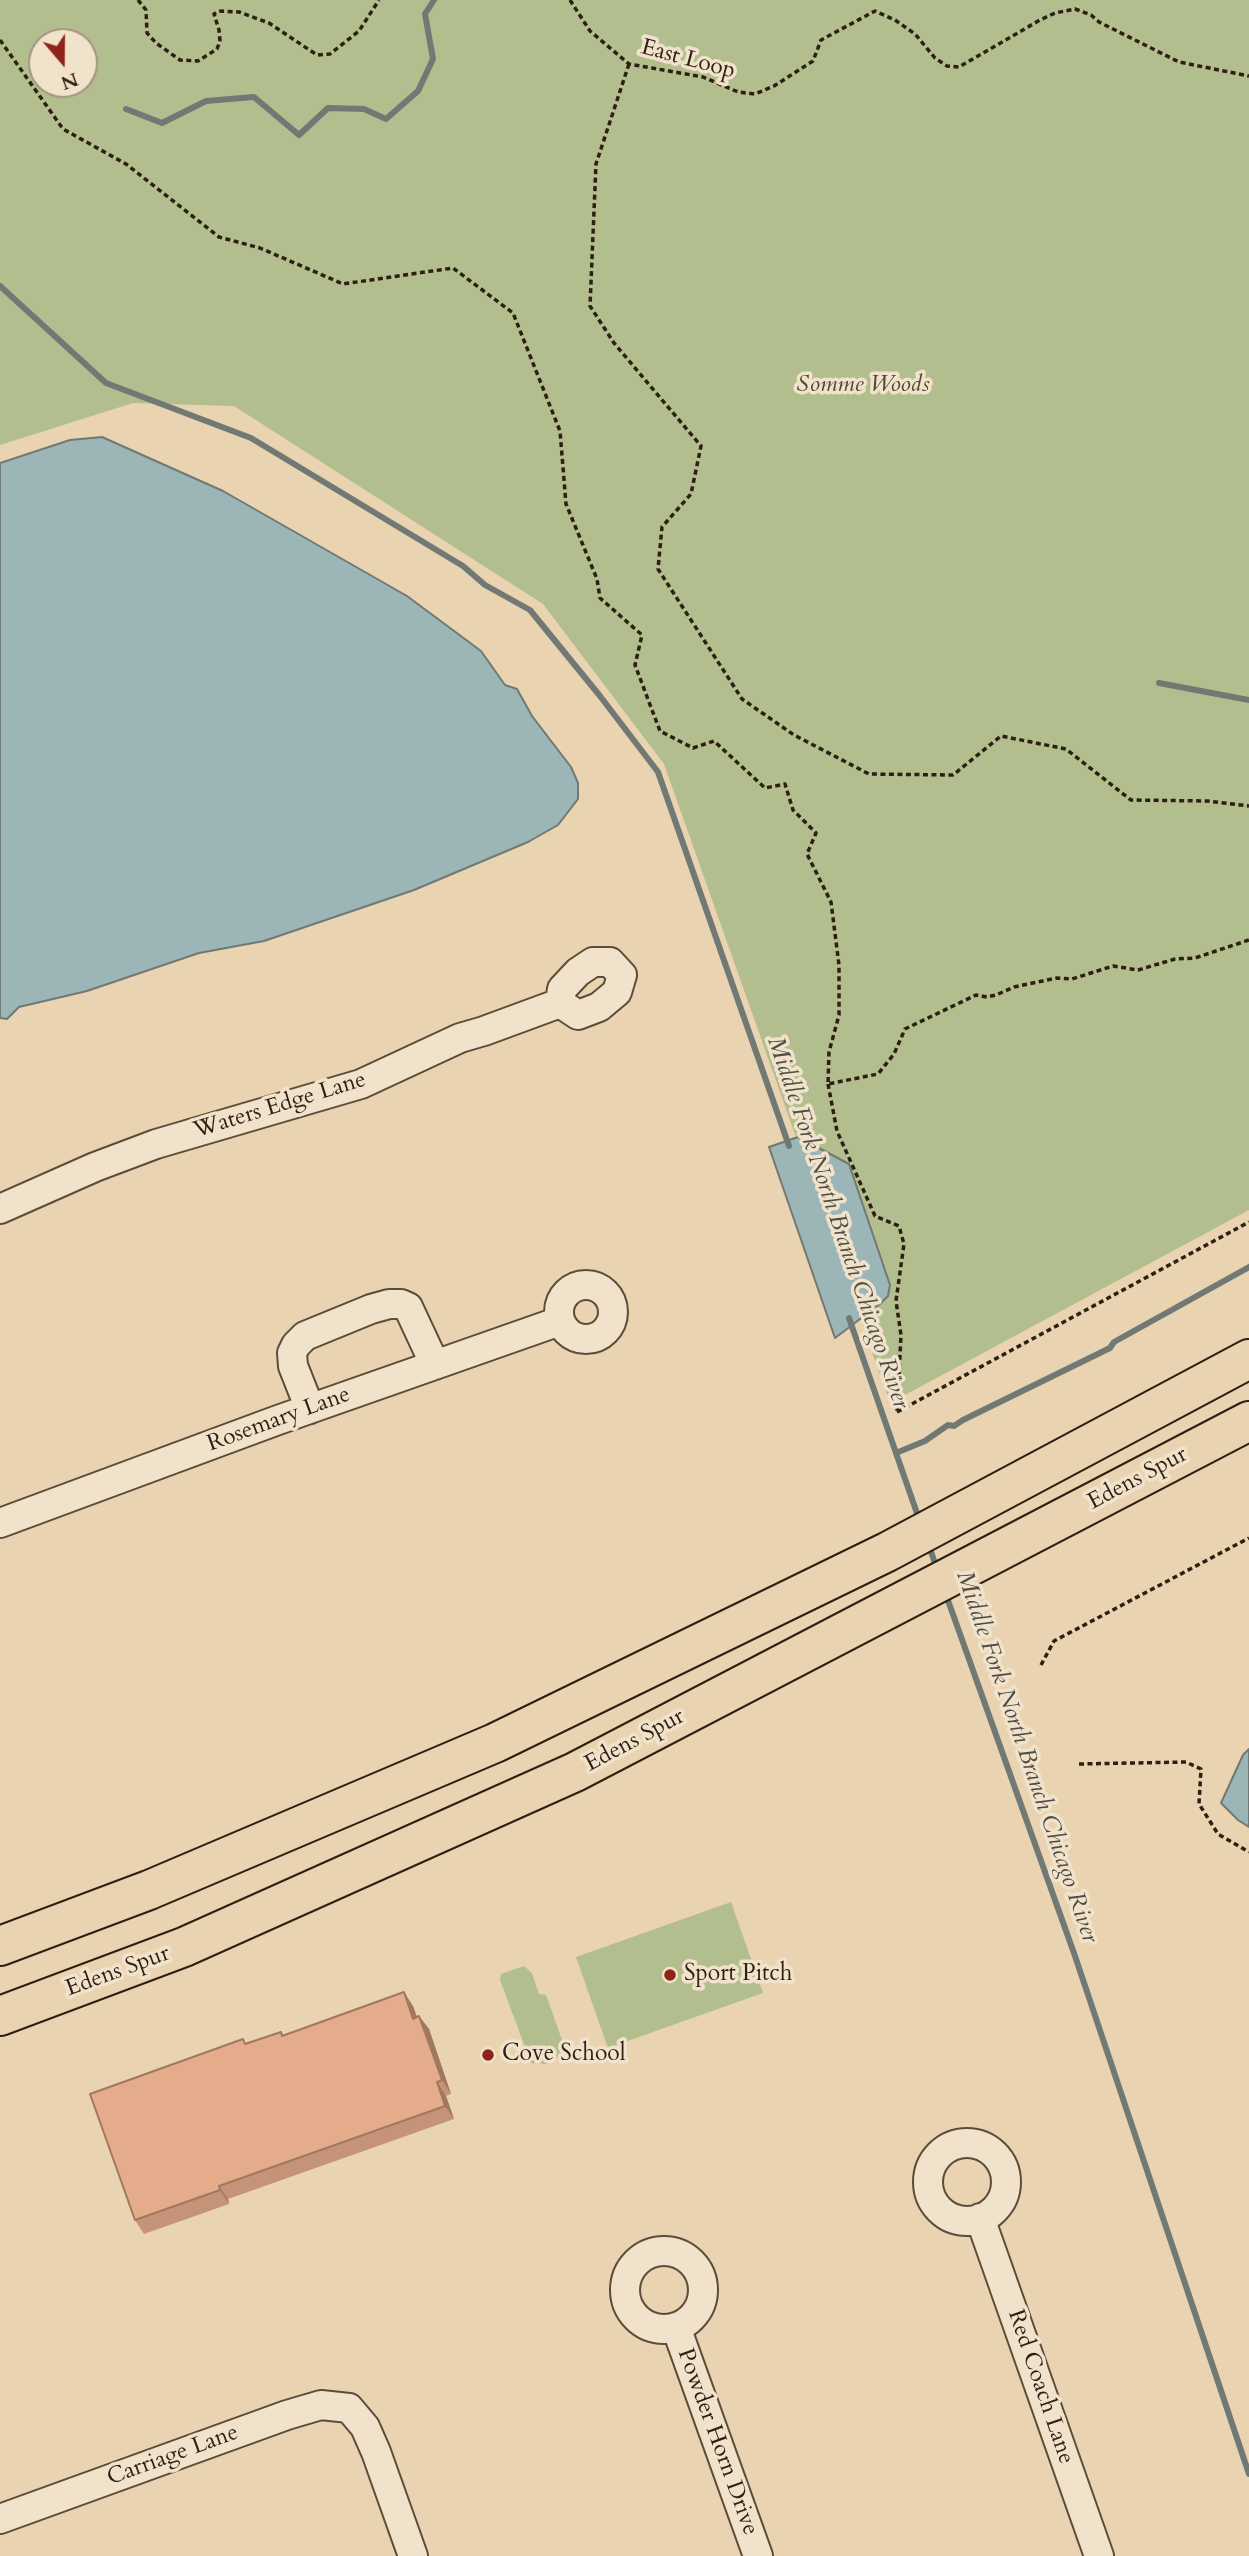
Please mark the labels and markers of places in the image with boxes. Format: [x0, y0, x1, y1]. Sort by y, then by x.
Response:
place label: Sport Pitch [684, 1961, 792, 1989]
marker: Sport Pitch [662, 1967, 678, 1983]
place label: Cove School [502, 2041, 626, 2069]
marker: Cove School [480, 2047, 496, 2063]

